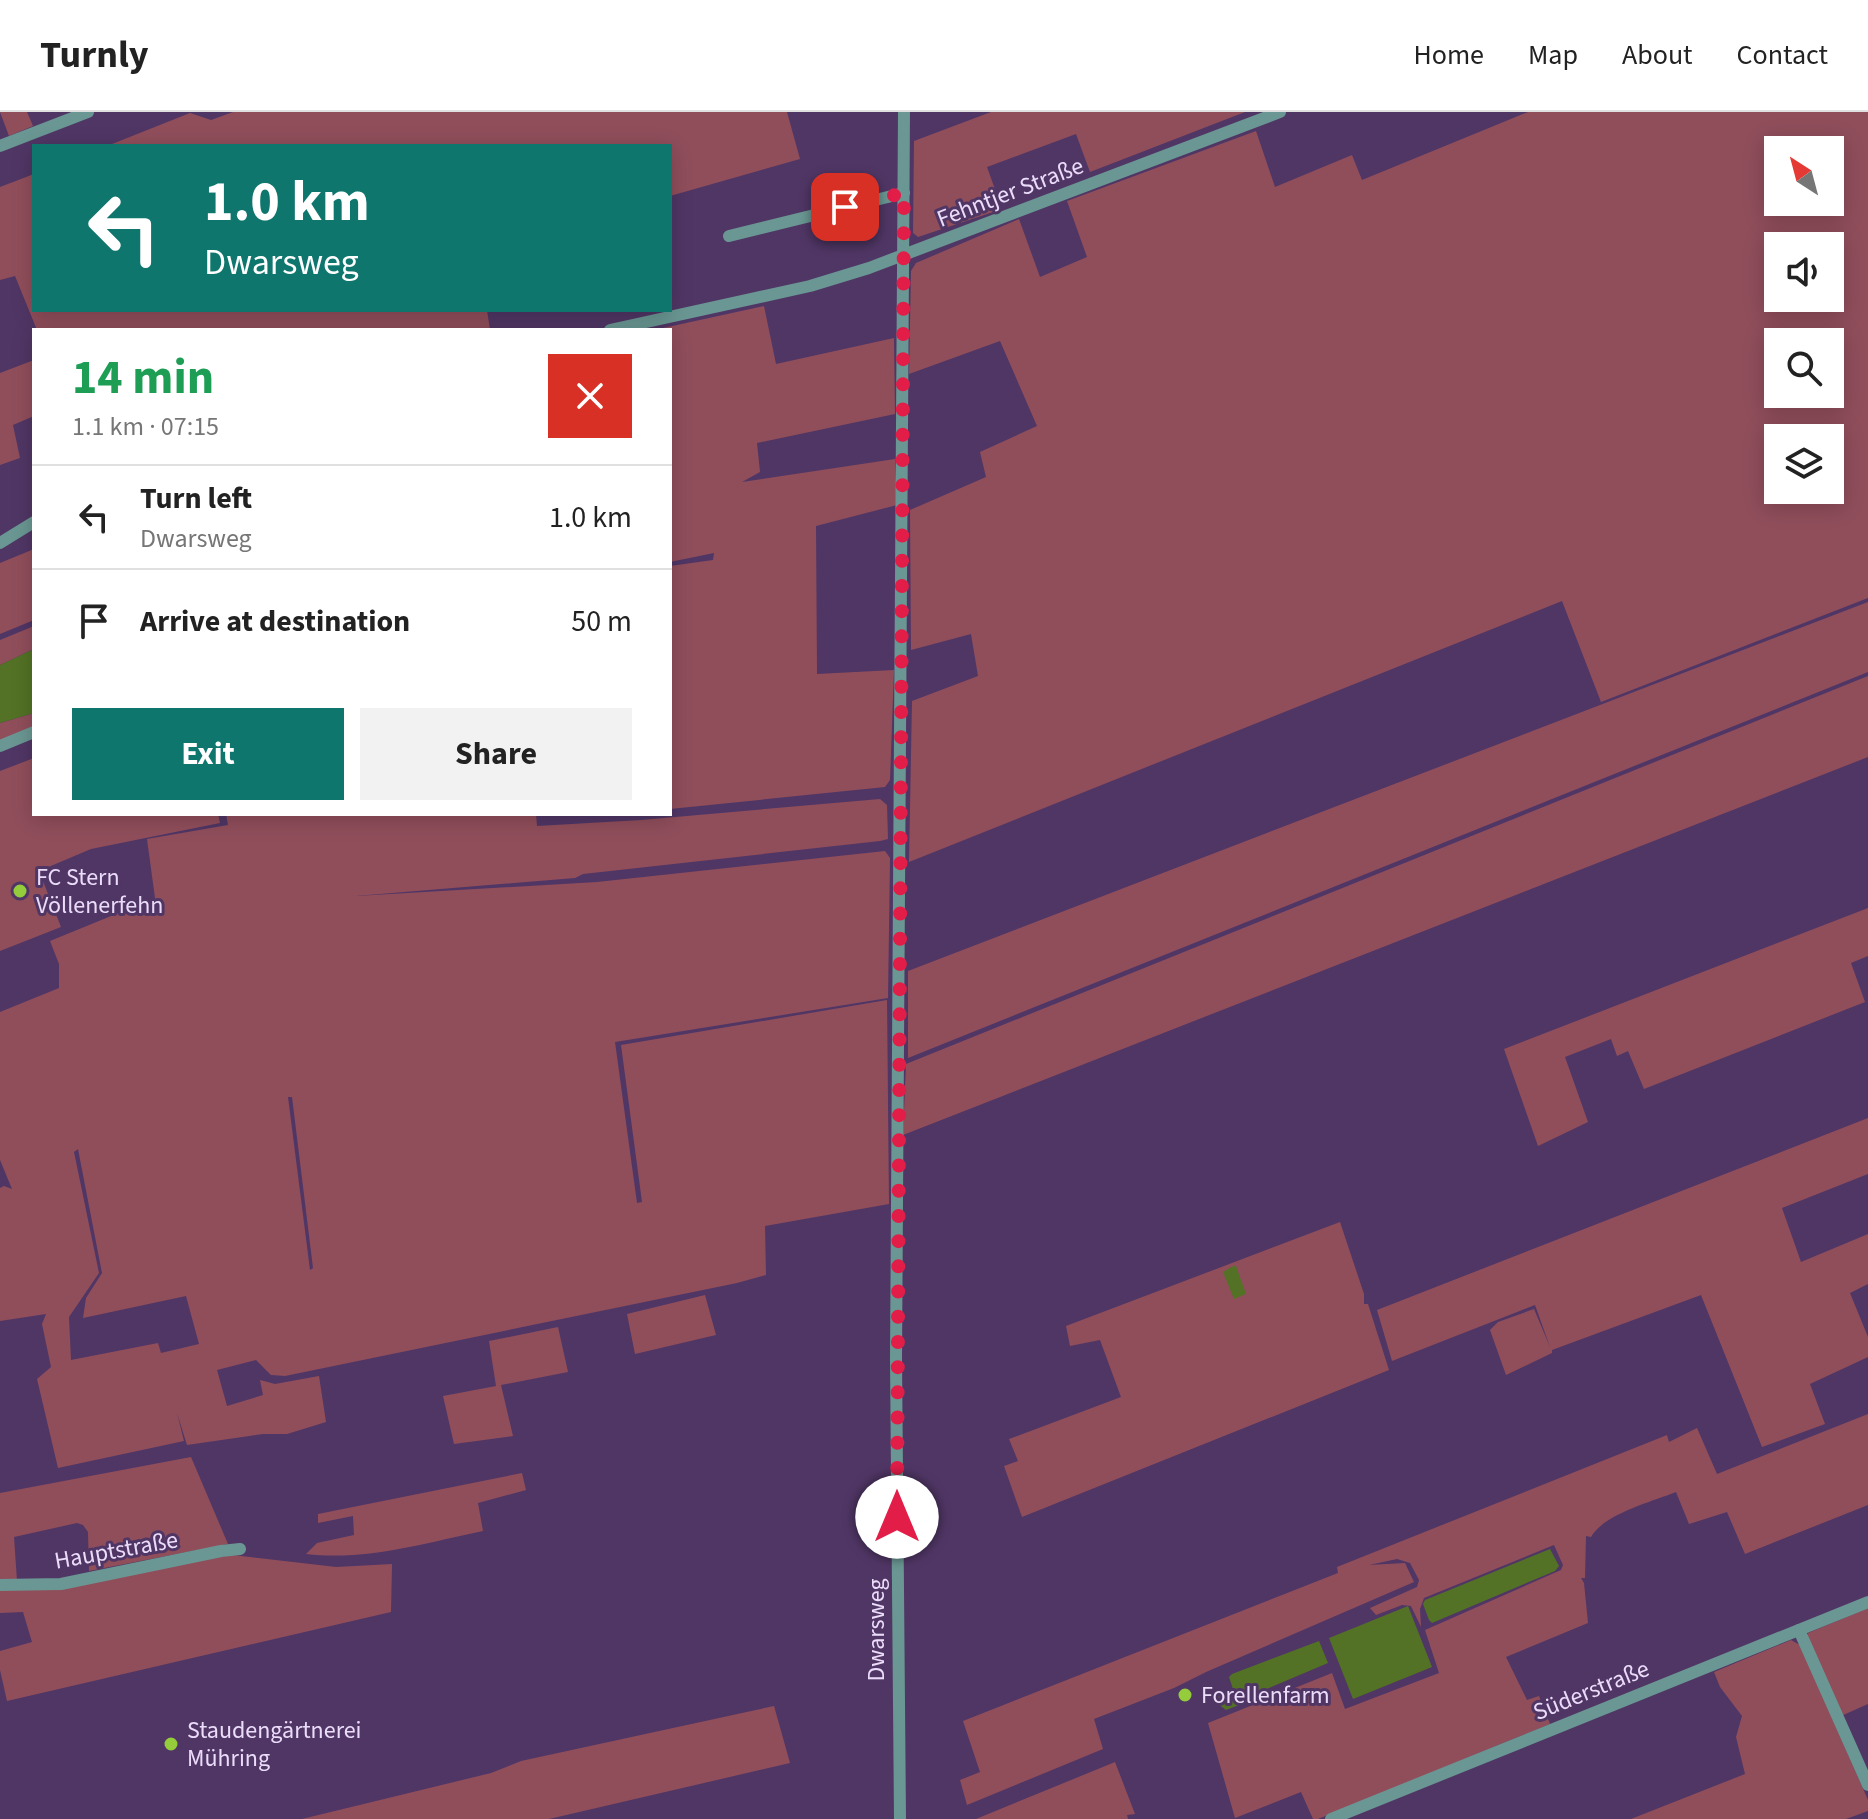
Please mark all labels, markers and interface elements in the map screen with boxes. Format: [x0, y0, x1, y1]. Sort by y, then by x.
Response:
text: Turnly [40, 28, 149, 82]
text: Home [1413, 35, 1484, 75]
text: Map [1528, 35, 1578, 75]
text: About [1622, 35, 1693, 75]
text: Contact [1737, 35, 1828, 75]
north arrow [1764, 136, 1844, 216]
map controls [1764, 136, 1844, 504]
street label: Fehntjer Straße [932, 148, 1089, 237]
text: 1.0 km [204, 163, 370, 242]
pin [811, 173, 879, 241]
icon: left [72, 176, 176, 280]
icon: arrive [823, 185, 867, 229]
button: sound [1764, 232, 1844, 312]
text: Dwarsweg [204, 237, 359, 288]
button: search [1764, 328, 1844, 408]
text: 14 min [72, 344, 214, 412]
button: close [548, 354, 632, 438]
text: 1.1 km · 07:15 [72, 408, 219, 445]
button: layers [1764, 424, 1844, 504]
text: Turn left [140, 477, 252, 520]
icon: left [72, 495, 116, 539]
text: 1.0 km [549, 496, 632, 539]
text: Dwarsweg [140, 520, 252, 557]
icon: arrive [72, 599, 116, 643]
text: Arrive at destination [140, 600, 410, 643]
text: 50 m [571, 600, 632, 643]
button: Exit [72, 708, 344, 800]
button: Share [360, 708, 632, 800]
place label: FC Stern Völlenerfehn [36, 860, 163, 923]
marker: FC Stern Völlenerfehn [11, 882, 29, 900]
position arrow [855, 1475, 939, 1559]
street label: Hauptstraße [52, 1522, 181, 1579]
street label: Dwarsweg [859, 1578, 894, 1682]
street label: Süderstraße [1528, 1651, 1655, 1730]
place label: Forellenfarm [1201, 1678, 1330, 1713]
marker: Forellenfarm [1176, 1686, 1194, 1704]
place label: Staudengärtnerei Mühring [187, 1713, 362, 1776]
marker: Staudengärtnerei Mühring [162, 1735, 180, 1753]

